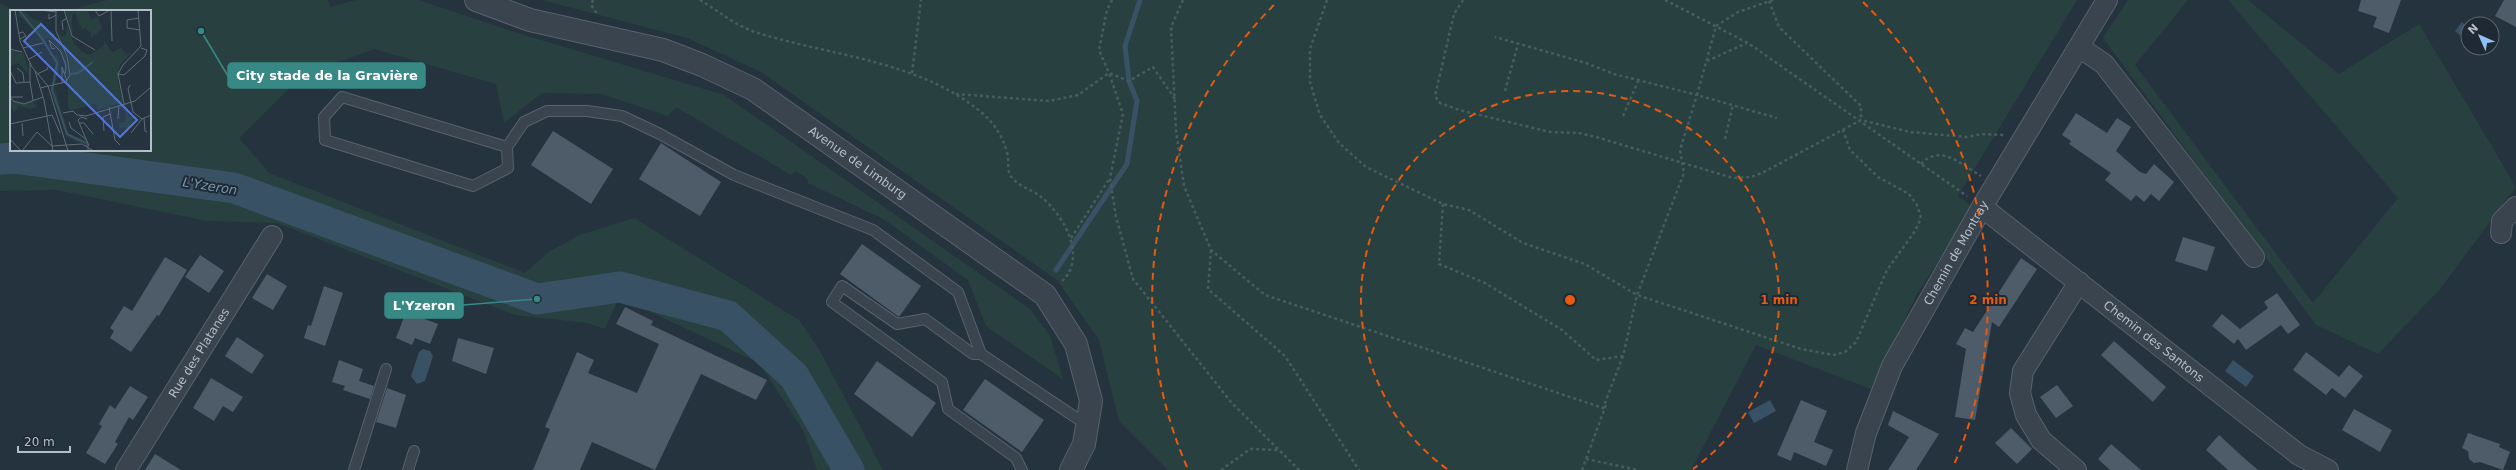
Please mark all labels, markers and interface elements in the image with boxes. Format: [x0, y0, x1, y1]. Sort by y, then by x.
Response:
inset map [10, 10, 151, 151]
north arrow [2460, 16, 2500, 56]
text: N [2465, 21, 2481, 37]
callout: City stade de la Gravière [228, 63, 425, 88]
text: City stade de la Gravière [236, 68, 418, 83]
street label: Avenue de Limburg [806, 123, 909, 202]
water label: L'Yzeron [182, 174, 238, 198]
street label: Chemin de Montray [1921, 198, 1991, 308]
callout: L'Yzeron [385, 293, 463, 318]
centre of rings [1563, 293, 1577, 307]
text: 1 min [1760, 293, 1798, 307]
text: 2 min [1969, 293, 2007, 307]
text: L'Yzeron [393, 298, 455, 313]
street label: Chemin des Santons [2101, 298, 2207, 385]
street label: Rue des Platanes [166, 306, 232, 400]
scale bar [18, 428, 70, 454]
text: 20 m [24, 435, 55, 449]

